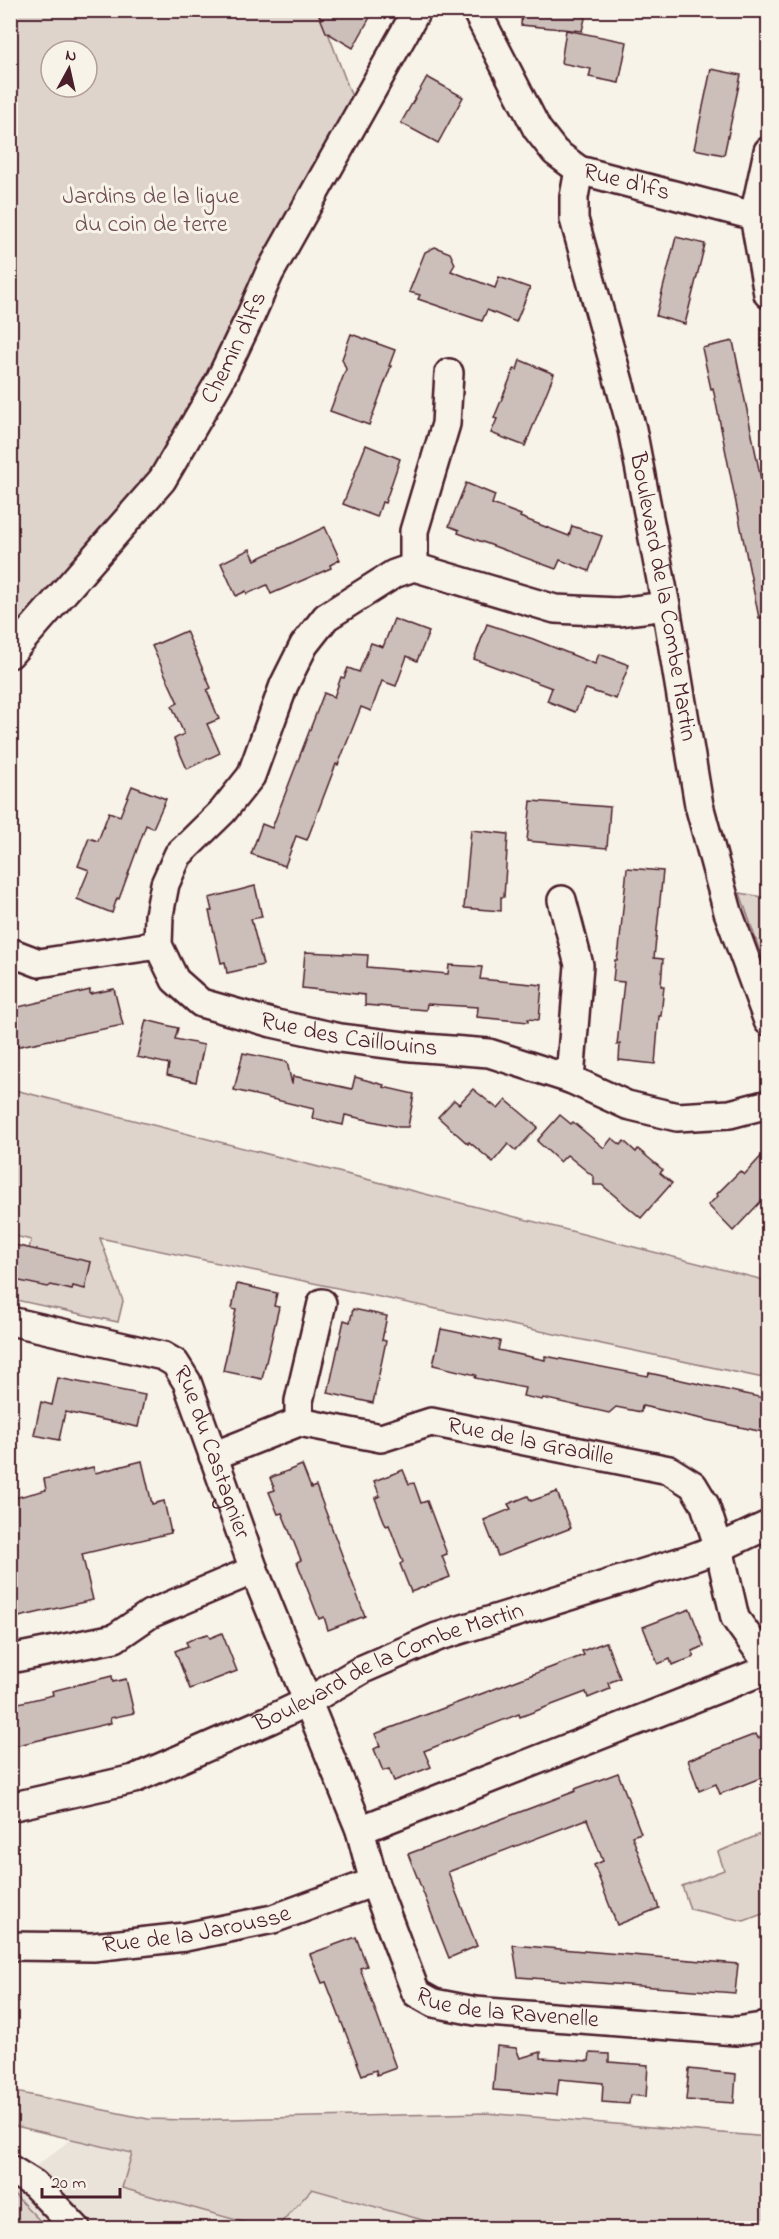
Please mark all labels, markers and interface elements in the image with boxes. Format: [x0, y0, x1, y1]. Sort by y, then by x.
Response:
north arrow [39, 39, 99, 99]
text: N [64, 43, 78, 69]
street label: Rue d'Ifs [579, 154, 674, 211]
park label: Jardins de la ligue du coin de terre [63, 180, 240, 243]
street label: Chemin d'Ifs [192, 286, 277, 411]
street label: Boulevard de la Combe Martin [619, 449, 706, 744]
street label: Rue des Caillouins [256, 1003, 439, 1066]
street label: Rue du Castagnier [164, 1359, 259, 1544]
street label: Rue de la Gradille [444, 1408, 617, 1476]
street label: Boulevard de la Combe Martin [248, 1594, 528, 1742]
street label: Rue de la Jarousse [101, 1896, 296, 1963]
street label: Rue de la Ravenelle [408, 1978, 600, 2038]
scale bar [42, 2161, 120, 2199]
text: 20 m [51, 2171, 86, 2197]

